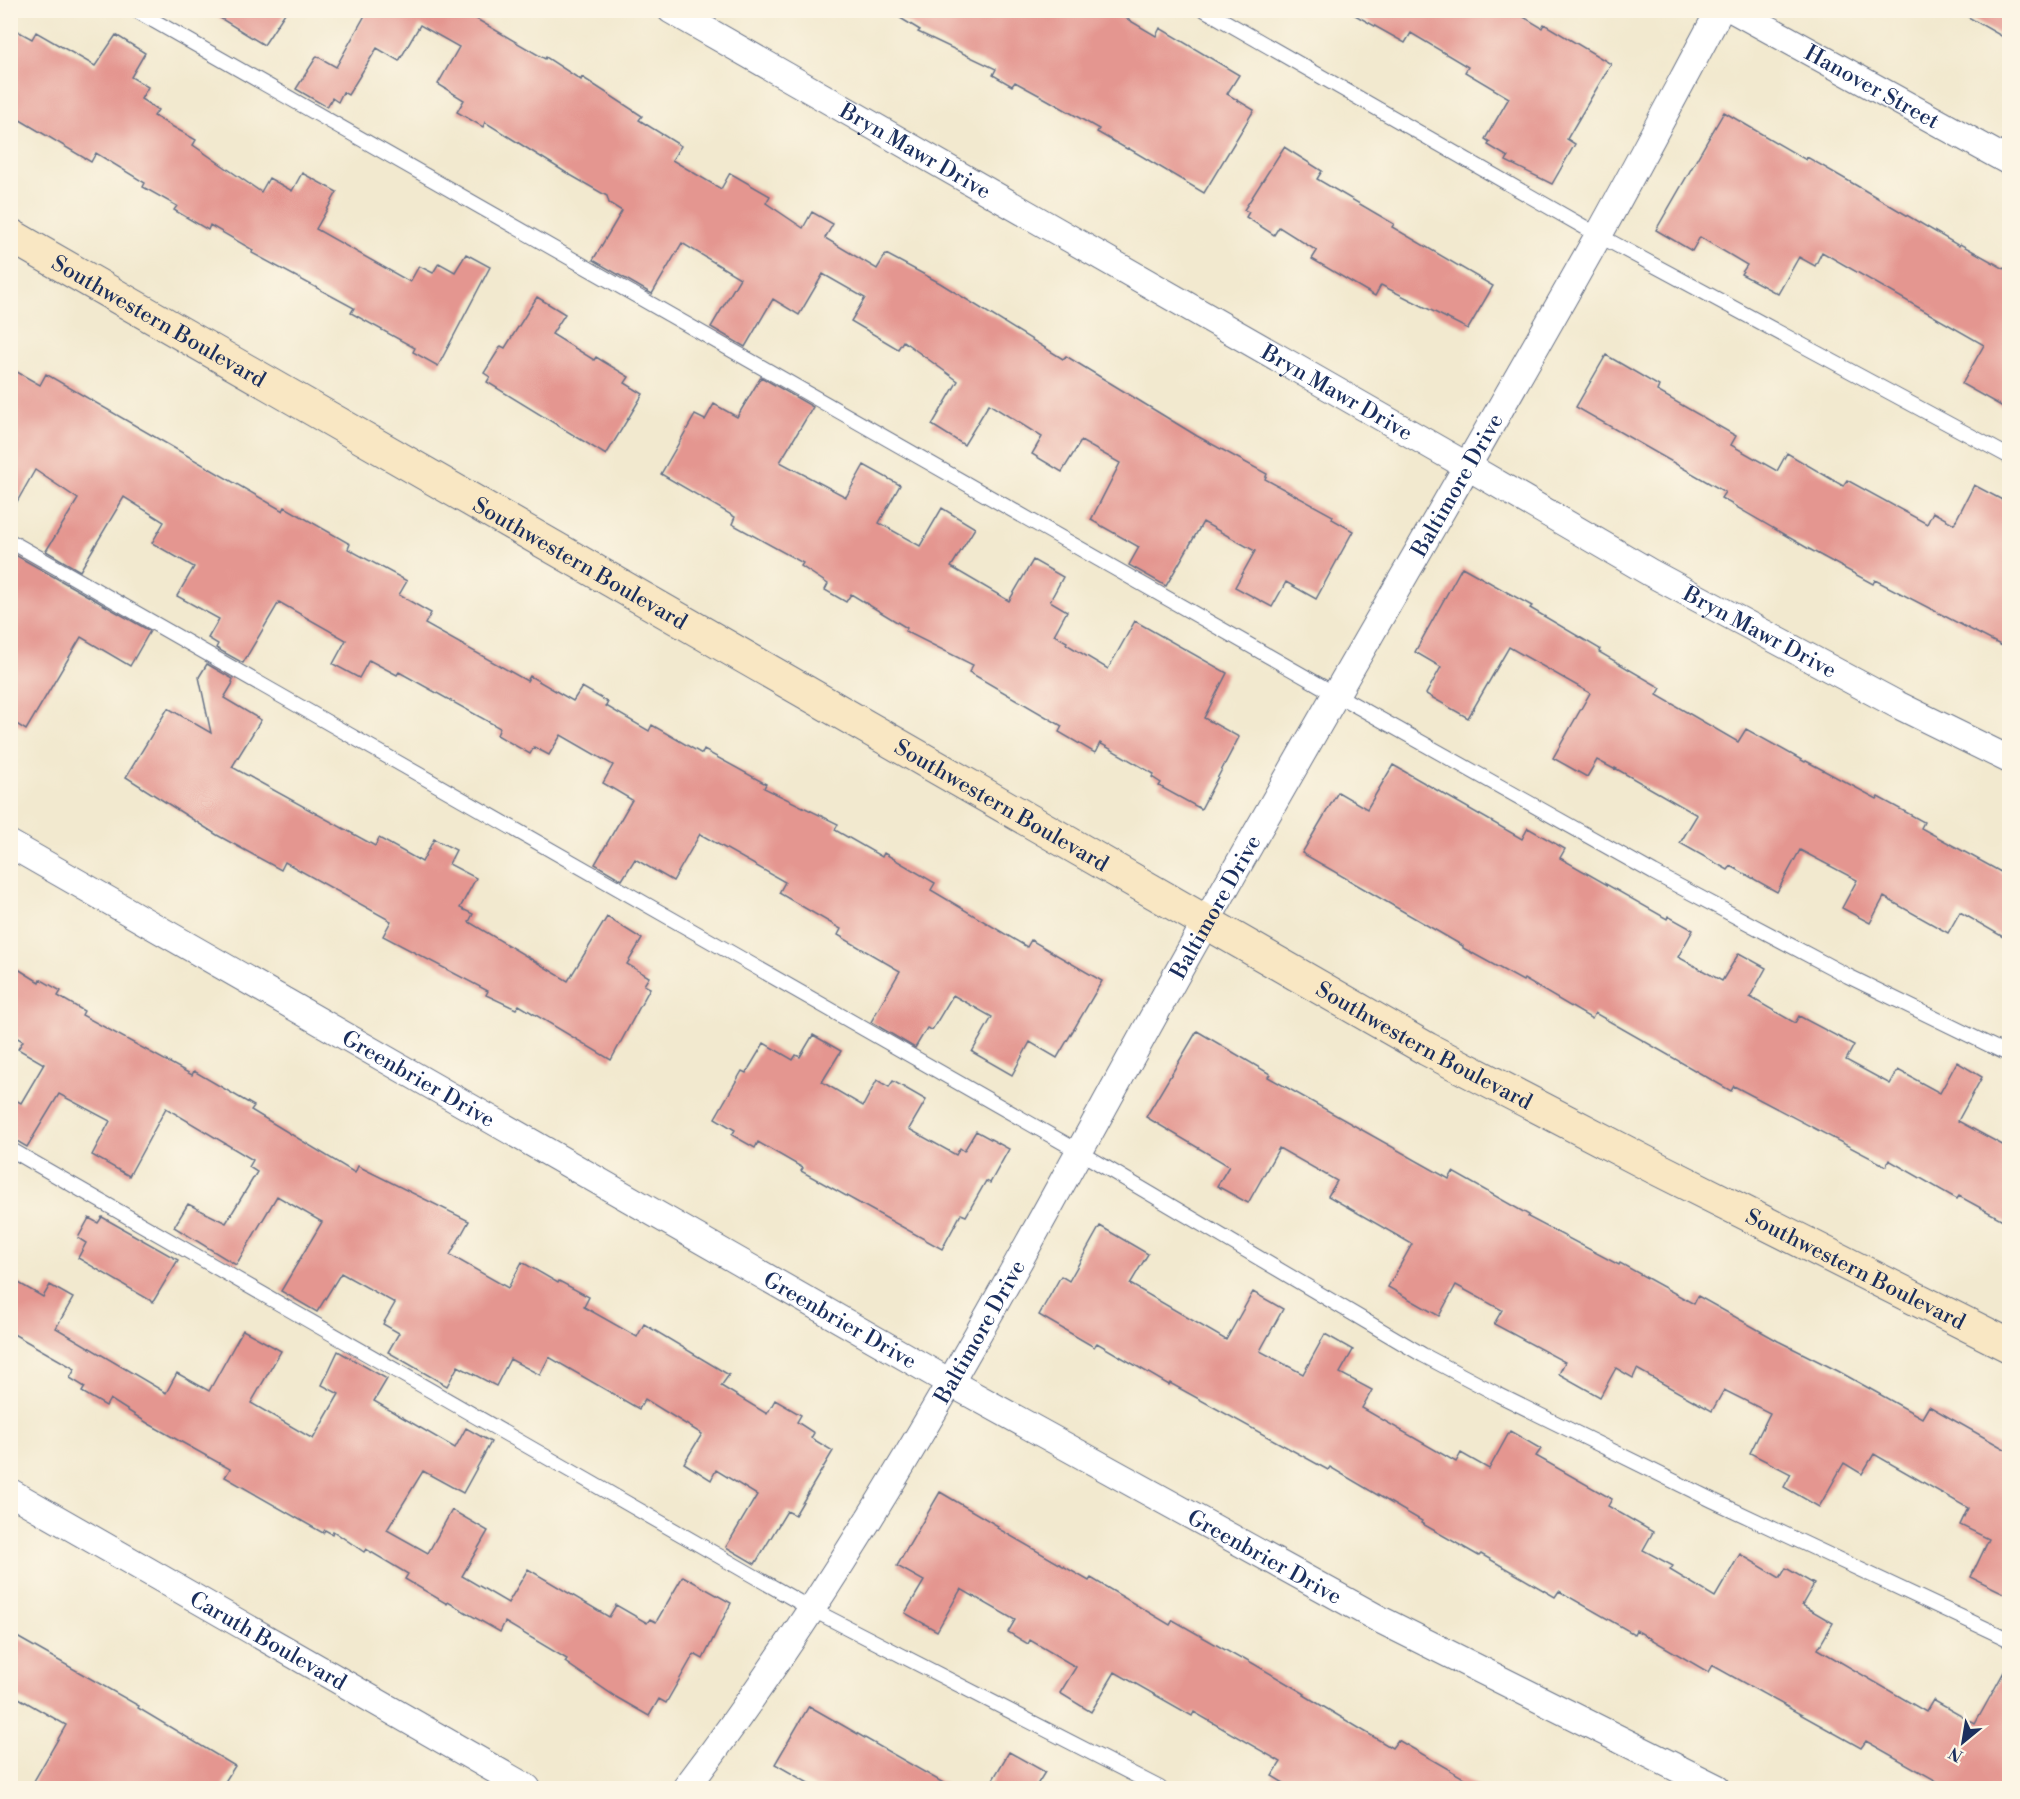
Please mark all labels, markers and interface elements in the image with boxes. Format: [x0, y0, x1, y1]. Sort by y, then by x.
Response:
street label: Hanover Street [1800, 40, 1944, 136]
street label: Bryn Mawr Drive [834, 97, 995, 205]
street label: Southwestern Boulevard [46, 250, 271, 394]
street label: Bryn Mawr Drive [1255, 339, 1417, 447]
street label: Baltimore Drive [1405, 409, 1510, 563]
street label: Southwestern Boulevard [468, 492, 692, 636]
street label: Bryn Mawr Drive [1677, 580, 1841, 685]
street label: Southwestern Boulevard [889, 734, 1114, 879]
street label: Baltimore Drive [1165, 830, 1267, 985]
street label: Southwestern Boulevard [1311, 976, 1537, 1117]
street label: Greenbrier Drive [337, 1025, 499, 1134]
street label: Southwestern Boulevard [1741, 1203, 1970, 1337]
street label: Baltimore Drive [928, 1256, 1032, 1410]
street label: Greenbrier Drive [758, 1267, 921, 1375]
street label: Greenbrier Drive [1182, 1504, 1346, 1611]
street label: Caruth Boulevard [185, 1586, 352, 1697]
north arrow [1933, 1712, 1993, 1772]
text: N [1945, 1742, 1966, 1766]

